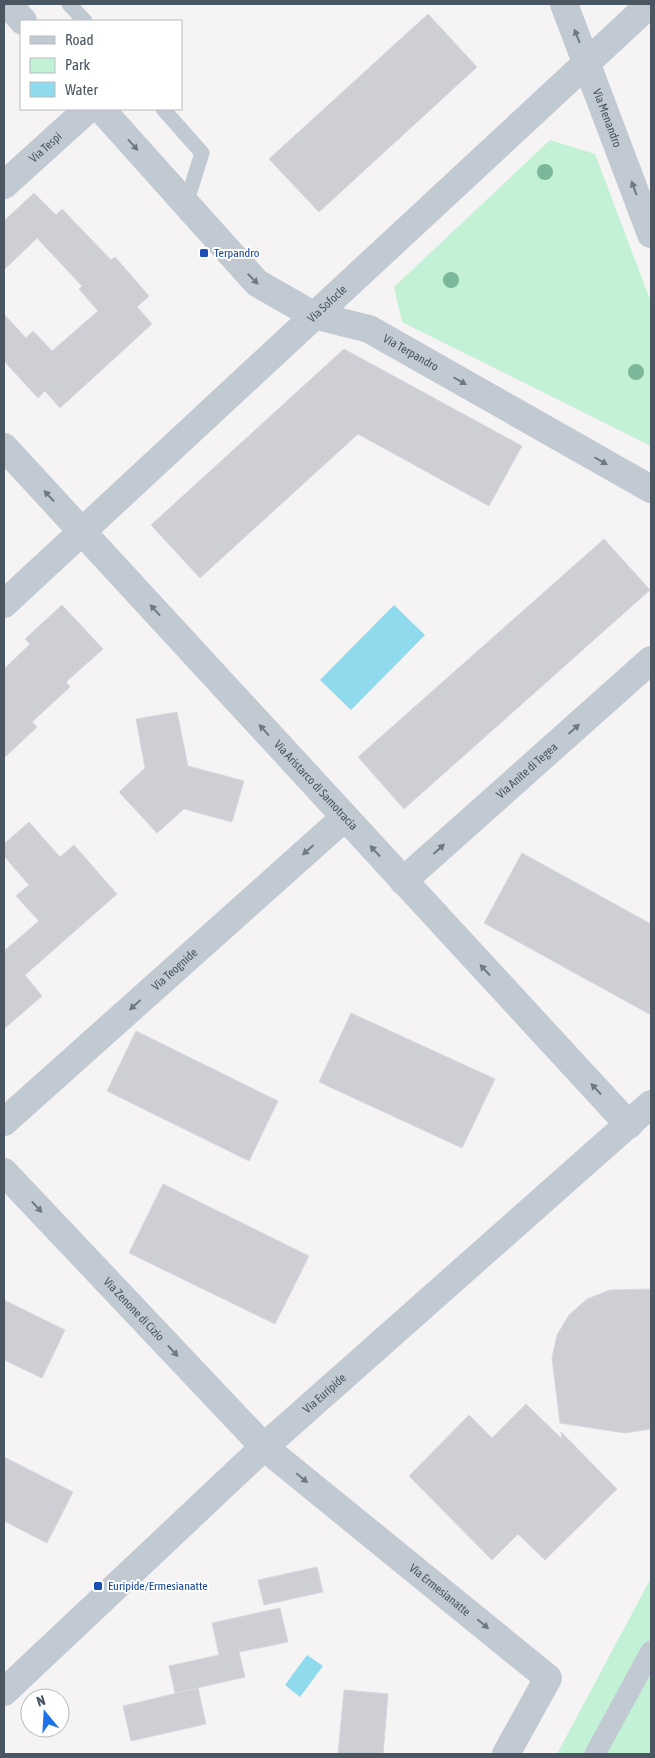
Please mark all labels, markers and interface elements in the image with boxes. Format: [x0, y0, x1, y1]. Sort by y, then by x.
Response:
legend [20, 20, 182, 110]
one-way arrow [573, 28, 581, 43]
text: Road [65, 31, 94, 48]
text: Park [65, 56, 90, 73]
text: Water [65, 81, 98, 98]
street label: Via Menandro [590, 87, 625, 150]
street label: Via Tespi [27, 129, 65, 166]
one-way arrow [127, 139, 139, 151]
one-way arrow [630, 180, 638, 195]
place label: Terpandro [214, 246, 260, 260]
marker: Terpandro [198, 247, 210, 259]
one-way arrow [247, 273, 259, 285]
street label: Via Sofocle [305, 282, 350, 326]
street label: Via Terpandro [381, 331, 441, 374]
one-way arrow [453, 376, 467, 385]
one-way arrow [594, 457, 609, 465]
one-way arrow [43, 490, 55, 502]
one-way arrow [149, 604, 160, 617]
one-way arrow [567, 723, 579, 735]
one-way arrow [258, 725, 270, 737]
street label: Via Aristarco di Samotracia [271, 737, 361, 833]
street label: Via Anite di Tegea [494, 740, 560, 801]
one-way arrow [433, 843, 445, 855]
one-way arrow [303, 844, 315, 856]
one-way arrow [369, 845, 381, 857]
street label: Via Teognide [149, 945, 200, 993]
one-way arrow [479, 964, 491, 976]
one-way arrow [129, 999, 141, 1011]
one-way arrow [590, 1083, 602, 1095]
one-way arrow [31, 1201, 43, 1213]
street label: Via Zenone di Cizio [101, 1275, 167, 1344]
one-way arrow [167, 1345, 179, 1357]
street label: Via Euripide [300, 1371, 349, 1416]
one-way arrow [295, 1472, 308, 1483]
street label: Via Ermesianatte [406, 1561, 473, 1619]
place label: Euripide/Ermesianatte [108, 1579, 208, 1593]
marker: Euripide/Ermesianatte [92, 1580, 104, 1592]
one-way arrow [476, 1618, 489, 1629]
north arrow [20, 1688, 70, 1738]
text: N [35, 1692, 47, 1710]

